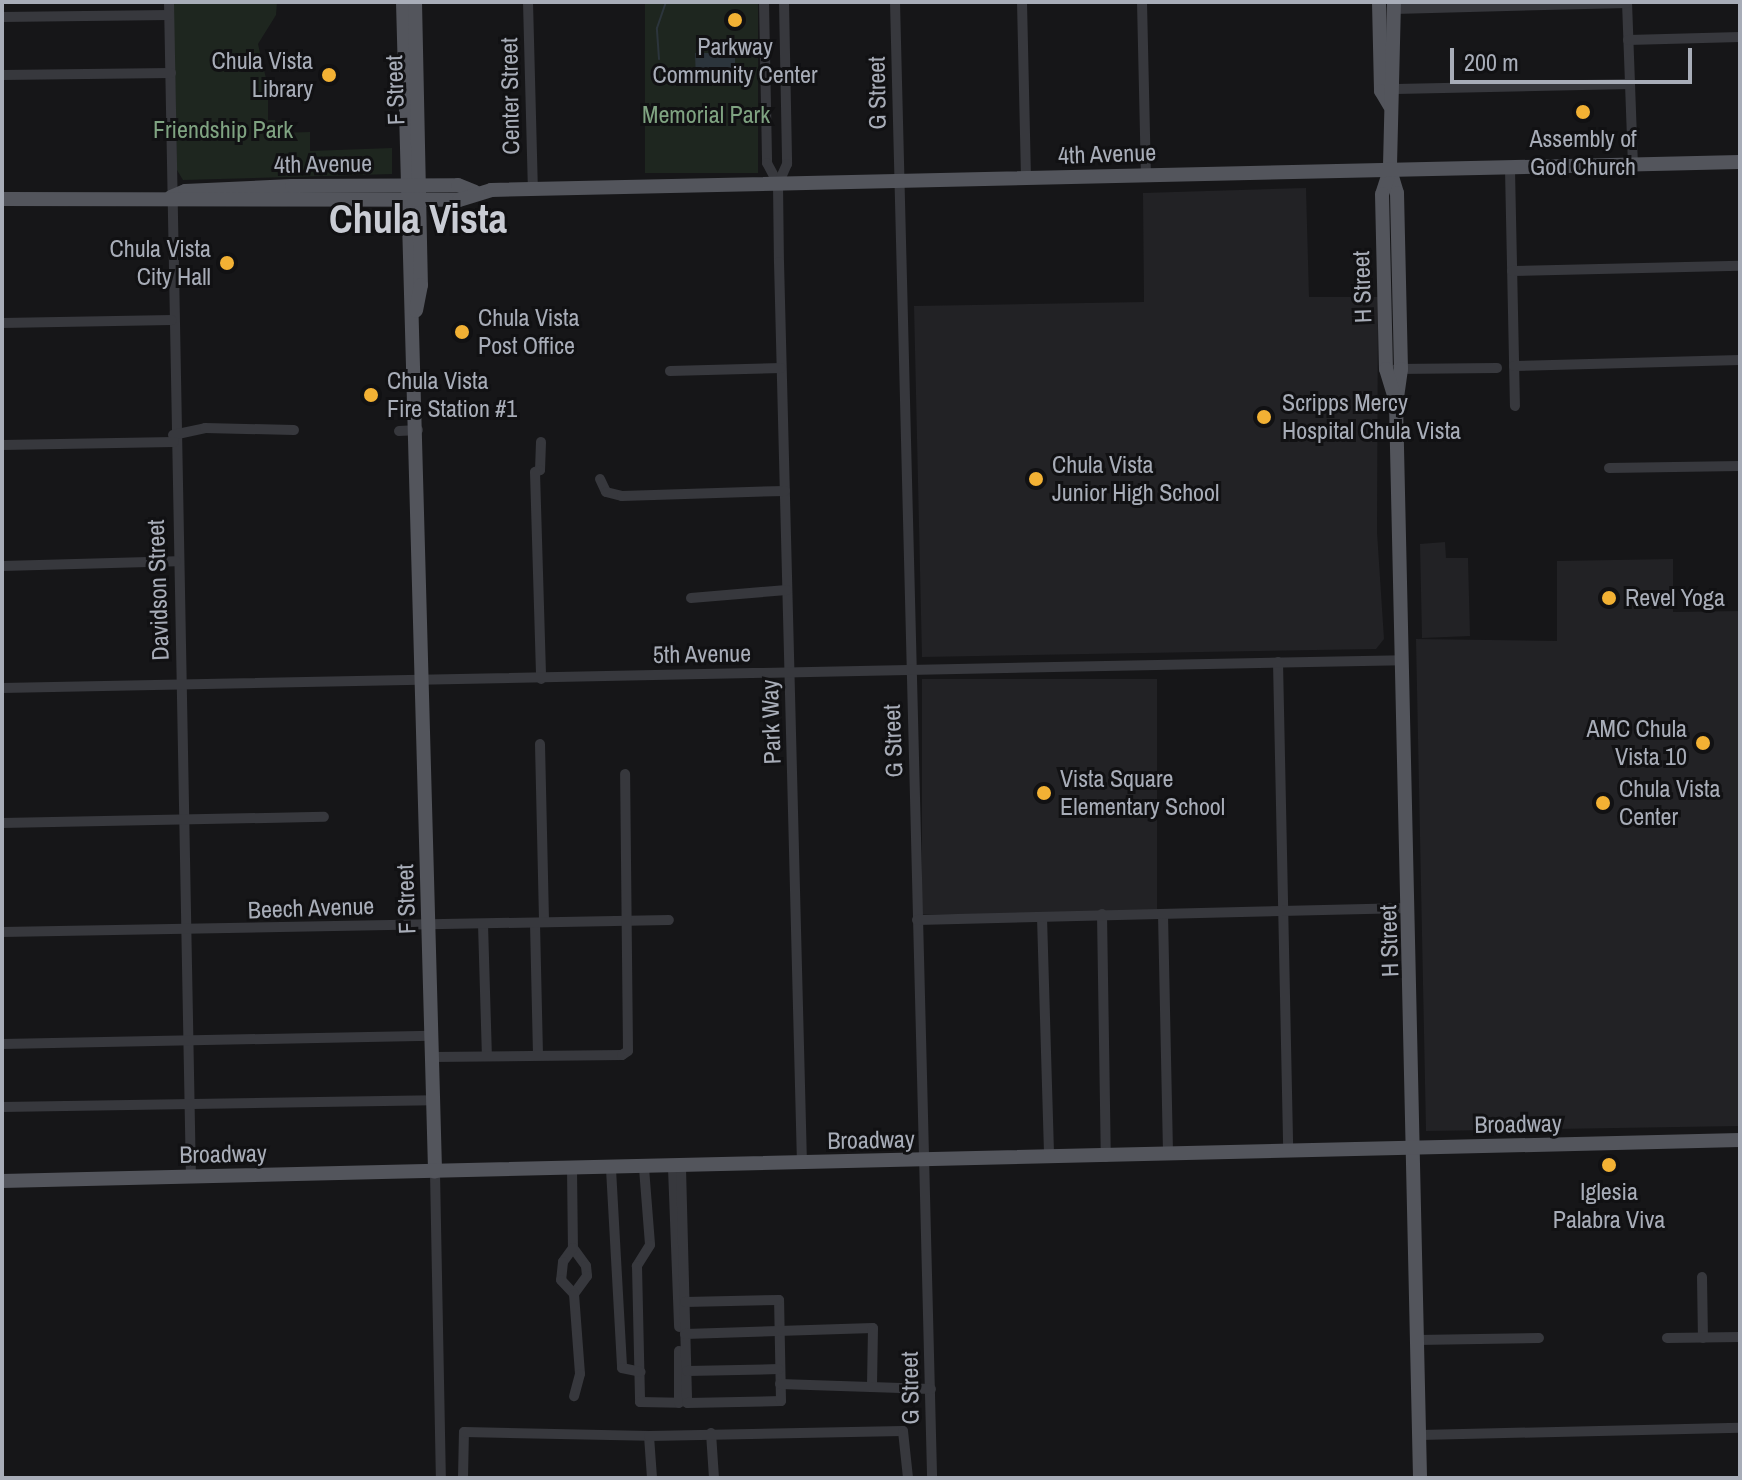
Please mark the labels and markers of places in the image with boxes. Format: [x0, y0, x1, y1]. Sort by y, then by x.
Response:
marker: Parkway Community Center [726, 11, 744, 29]
place label: Parkway Community Center [652, 33, 818, 89]
place label: Chula Vista Library [212, 47, 313, 103]
marker: Chula Vista Library [320, 66, 338, 84]
marker: Assembly of God Church [1574, 103, 1592, 121]
place label: Assembly of God Church [1529, 125, 1637, 181]
place label: Chula Vista City Hall [110, 235, 211, 291]
marker: Chula Vista City Hall [218, 254, 236, 272]
place label: Chula Vista Post Office [478, 304, 579, 360]
marker: Chula Vista Post Office [453, 323, 471, 341]
place label: Chula Vista Fire Station #1 [387, 367, 517, 423]
marker: Chula Vista Fire Station #1 [362, 386, 380, 404]
place label: Scripps Mercy Hospital Chula Vista [1282, 389, 1461, 445]
marker: Scripps Mercy Hospital Chula Vista [1253, 406, 1275, 428]
place label: Chula Vista Junior High School [1052, 451, 1219, 507]
marker: Chula Vista Junior High School [1027, 470, 1045, 488]
place label: Revel Yoga [1625, 584, 1725, 612]
marker: Revel Yoga [1600, 589, 1618, 607]
place label: AMC Chula Vista 10 [1586, 715, 1687, 771]
marker: AMC Chula Vista 10 [1694, 734, 1712, 752]
place label: Vista Square Elementary School [1060, 765, 1225, 821]
place label: Chula Vista Center [1619, 775, 1720, 831]
marker: Vista Square Elementary School [1035, 784, 1053, 802]
marker: Chula Vista Center [1594, 794, 1612, 812]
marker: Iglesia Palabra Viva [1600, 1156, 1618, 1174]
place label: Iglesia Palabra Viva [1553, 1178, 1665, 1234]

